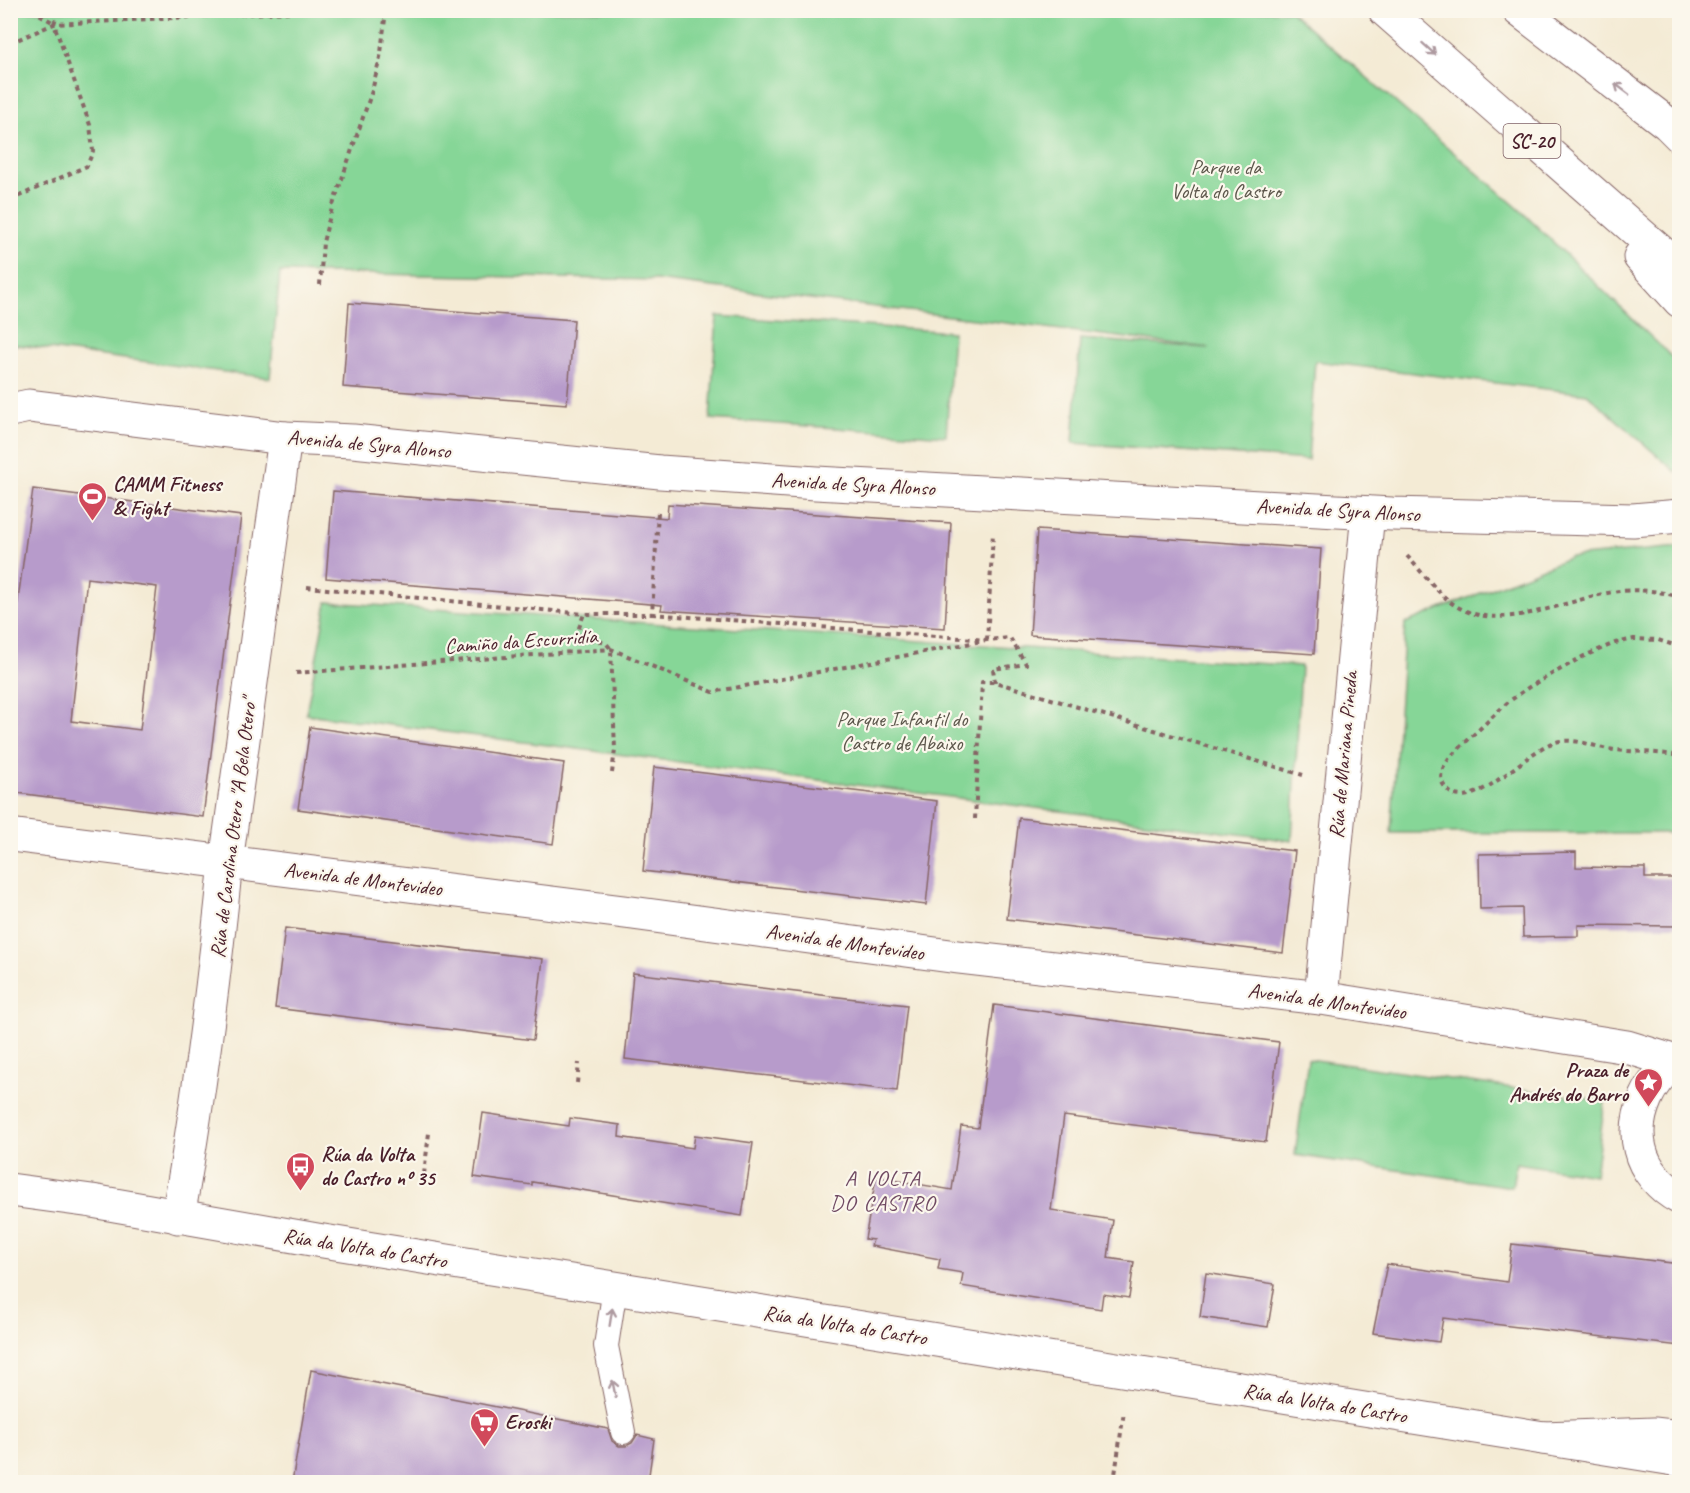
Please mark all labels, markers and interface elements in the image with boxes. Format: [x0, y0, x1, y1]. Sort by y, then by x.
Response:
one-way arrow [1421, 42, 1436, 56]
one-way arrow [1614, 82, 1630, 95]
road number: SC-20 [1504, 124, 1561, 158]
park label: Parque da Volta do Castro [1171, 154, 1284, 204]
street label: Avenida de Syra Alonso [286, 424, 453, 464]
street label: Avenida de Syra Alonso [771, 467, 937, 501]
place label: CAMM Fitness & Fight [113, 471, 224, 521]
sports icon: CAMM Fitness & Fight [76, 480, 108, 522]
street label: Avenida de Syra Alonso [1256, 493, 1422, 527]
street label: Camiño da Escurridía [444, 623, 600, 659]
street label: Rúa de Mariana Pineda [1323, 668, 1363, 839]
street label: Rúa de Carolina Otero "A Bela Otero" [204, 693, 262, 959]
park label: Parque Infantil do Castro de Abaixo [837, 706, 969, 756]
street label: Avenida de Montevideo [282, 856, 445, 902]
street label: Avenida de Montevideo [764, 918, 927, 966]
street label: Avenida de Montevideo [1246, 977, 1409, 1025]
place label: Praza de Andrés do Barro [1509, 1057, 1630, 1107]
place icon: Praza de Andrés do Barro [1633, 1066, 1665, 1108]
place label: Rúa da Volta do Castro nº 35 [321, 1141, 436, 1191]
bus stop icon: Rúa da Volta do Castro nº 35 [284, 1150, 316, 1192]
district label: A VOLTA DO CASTRO [830, 1164, 937, 1217]
street label: Rúa da Volta do Castro [281, 1222, 450, 1274]
street label: Rúa da Volta do Castro [761, 1299, 930, 1351]
one-way arrow [605, 1308, 616, 1328]
street label: Rúa da Volta do Castro [1241, 1377, 1410, 1429]
one-way arrow [608, 1380, 619, 1400]
supermarket icon: Eroski [468, 1406, 500, 1448]
place label: Eroski [505, 1409, 554, 1435]

